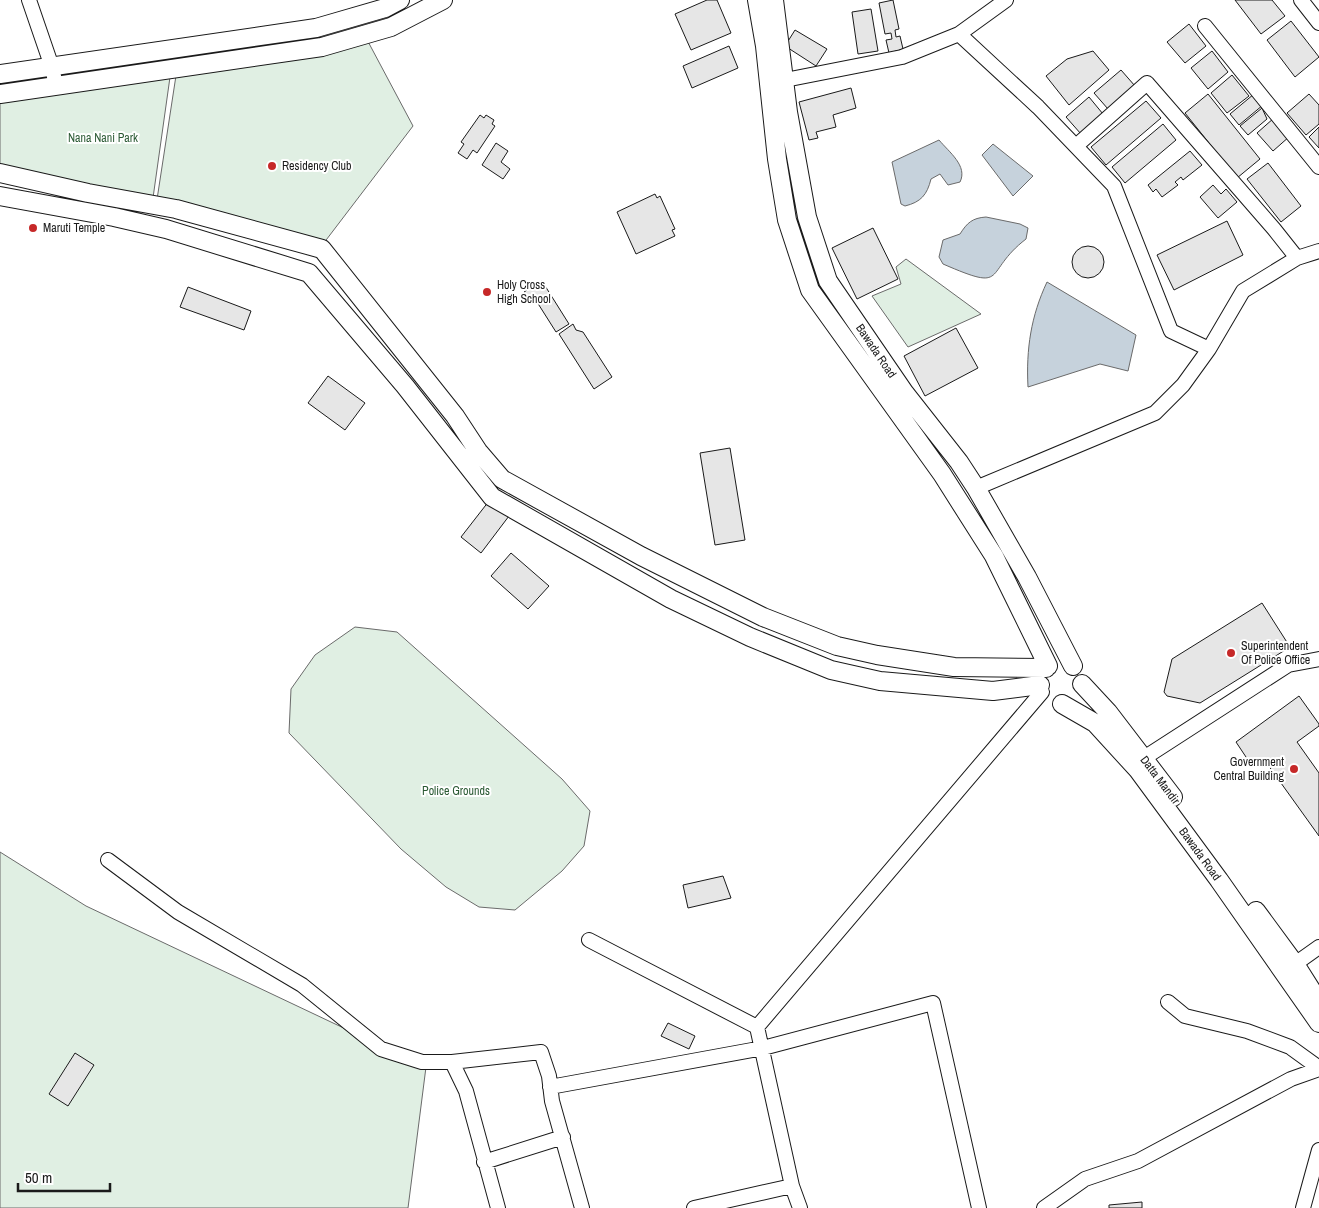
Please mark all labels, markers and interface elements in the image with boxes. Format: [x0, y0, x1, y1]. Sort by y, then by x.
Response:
park label: Nana Nani Park [68, 130, 138, 146]
place label: Residency Club [282, 158, 351, 174]
marker: Residency Club [266, 160, 278, 172]
place label: Maruti Temple [43, 220, 105, 236]
marker: Maruti Temple [27, 222, 39, 234]
place label: Holy Cross High School [497, 277, 551, 307]
marker: Holy Cross High School [481, 286, 493, 298]
street label: Bawada Road [852, 321, 900, 381]
place label: Superintendent Of Police Office [1241, 638, 1310, 668]
marker: Superintendent Of Police Office [1225, 647, 1237, 659]
street label: Datta Mandir [1136, 752, 1184, 808]
place label: Government Central Building [1213, 754, 1285, 784]
marker: Government Central Building [1288, 763, 1300, 775]
park label: Police Grounds [422, 783, 490, 799]
street label: Bawada Road [1175, 824, 1225, 884]
scale bar [18, 1160, 110, 1192]
text: 50 m [25, 1167, 52, 1188]

